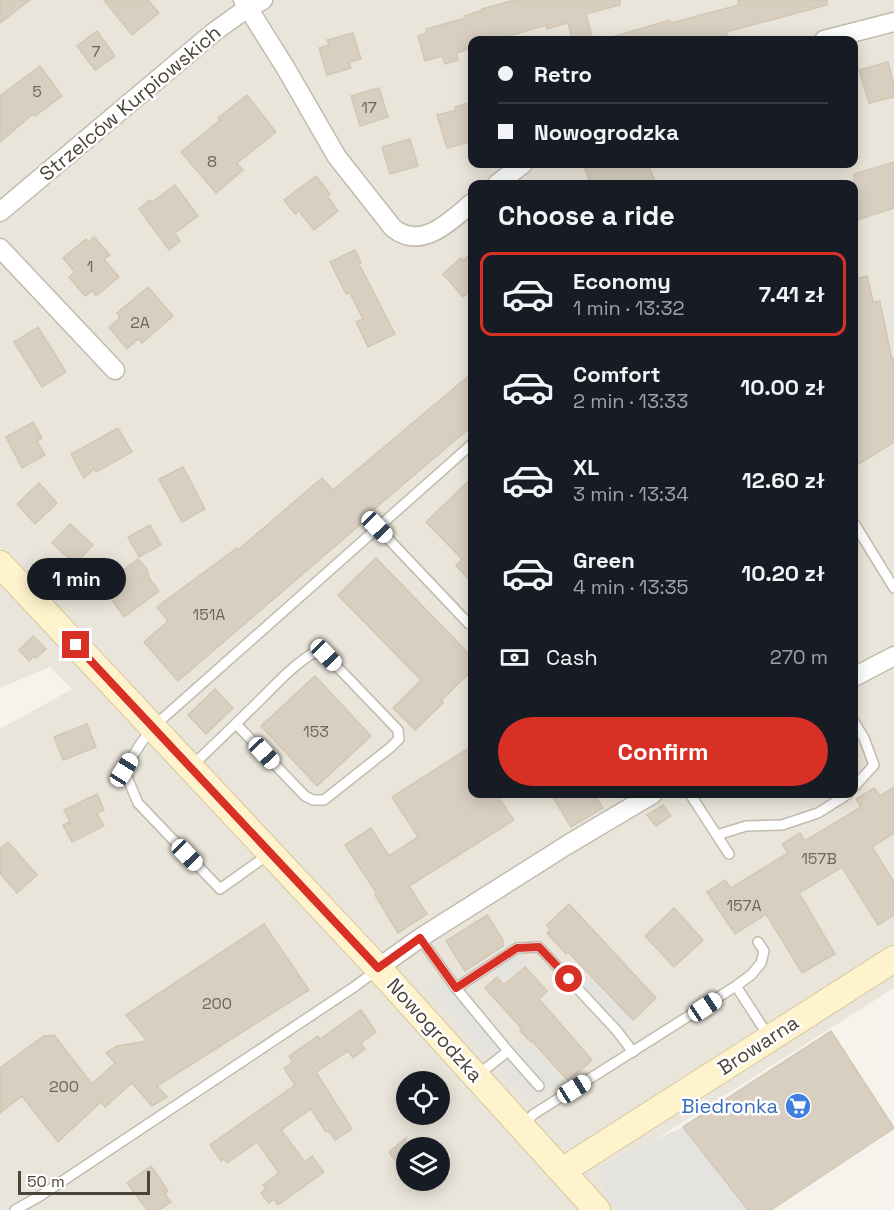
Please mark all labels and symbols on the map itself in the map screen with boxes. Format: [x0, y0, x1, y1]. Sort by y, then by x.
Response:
street label: Strzelców Kurpiowskich [34, 19, 226, 187]
house number: 7 [91, 41, 101, 62]
house number: 5 [32, 81, 42, 102]
house number: 17 [361, 97, 377, 118]
house number: 8 [207, 151, 217, 172]
house number: 1 [87, 256, 93, 277]
house number: 2A [130, 312, 150, 333]
car [358, 508, 396, 546]
callout: 1 min [26, 558, 125, 600]
house number: 151A [193, 604, 225, 625]
route end [62, 631, 89, 658]
car [307, 636, 345, 674]
house number: 153 [303, 721, 329, 742]
car [245, 734, 283, 772]
car [107, 750, 141, 790]
car [168, 836, 206, 874]
house number: 157B [801, 848, 837, 869]
house number: 157A [726, 895, 762, 916]
route start [555, 965, 582, 992]
street label: Nowogrodzka [381, 972, 489, 1088]
car [685, 989, 725, 1025]
house number: 200 [202, 993, 232, 1014]
street label: Browarna [713, 1009, 803, 1081]
car [554, 1072, 594, 1106]
house number: 200 [49, 1076, 79, 1097]
supermarket icon: Biedronka [783, 1091, 813, 1121]
place label: Biedronka [681, 1093, 778, 1119]
scale bar [18, 1168, 150, 1196]

